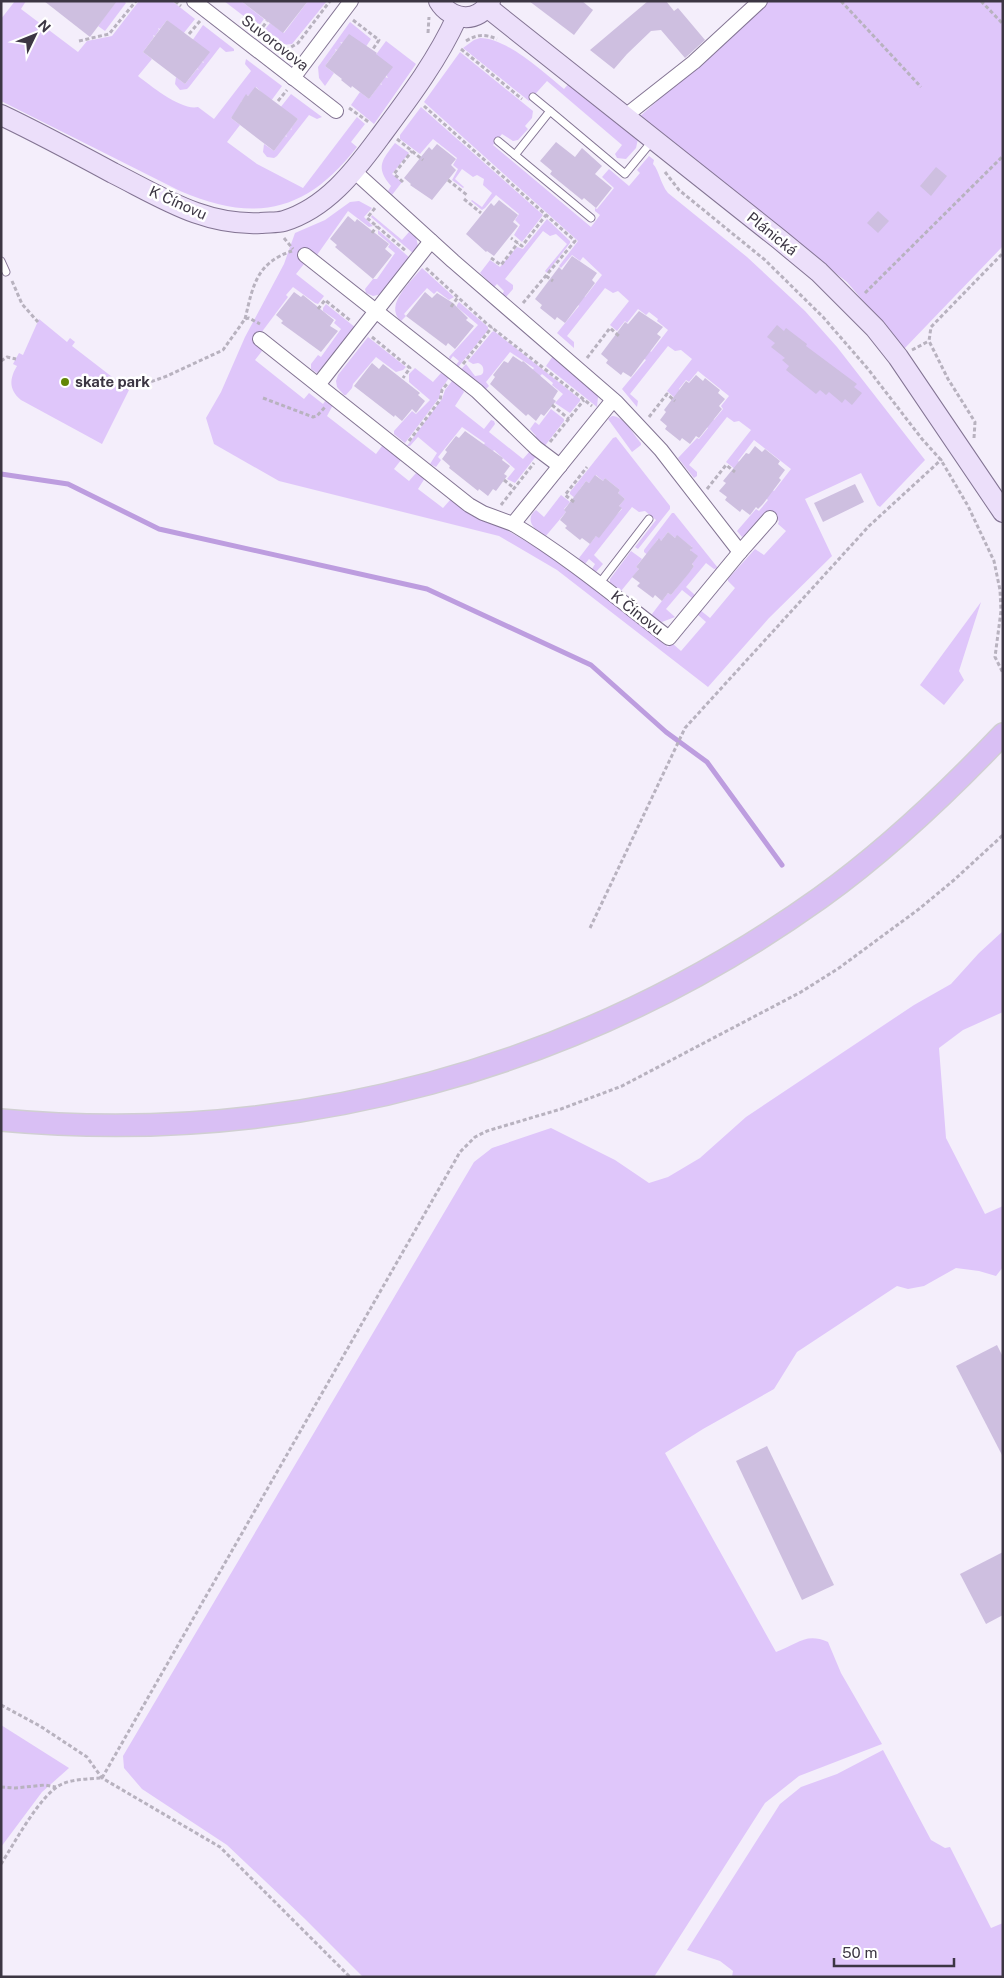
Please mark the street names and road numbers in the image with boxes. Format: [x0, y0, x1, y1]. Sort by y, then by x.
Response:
street label: Suvorovova [238, 11, 312, 74]
street label: K Čínovu [147, 182, 210, 223]
street label: Plánická [744, 208, 801, 259]
street label: K Čínovu [608, 587, 667, 638]

